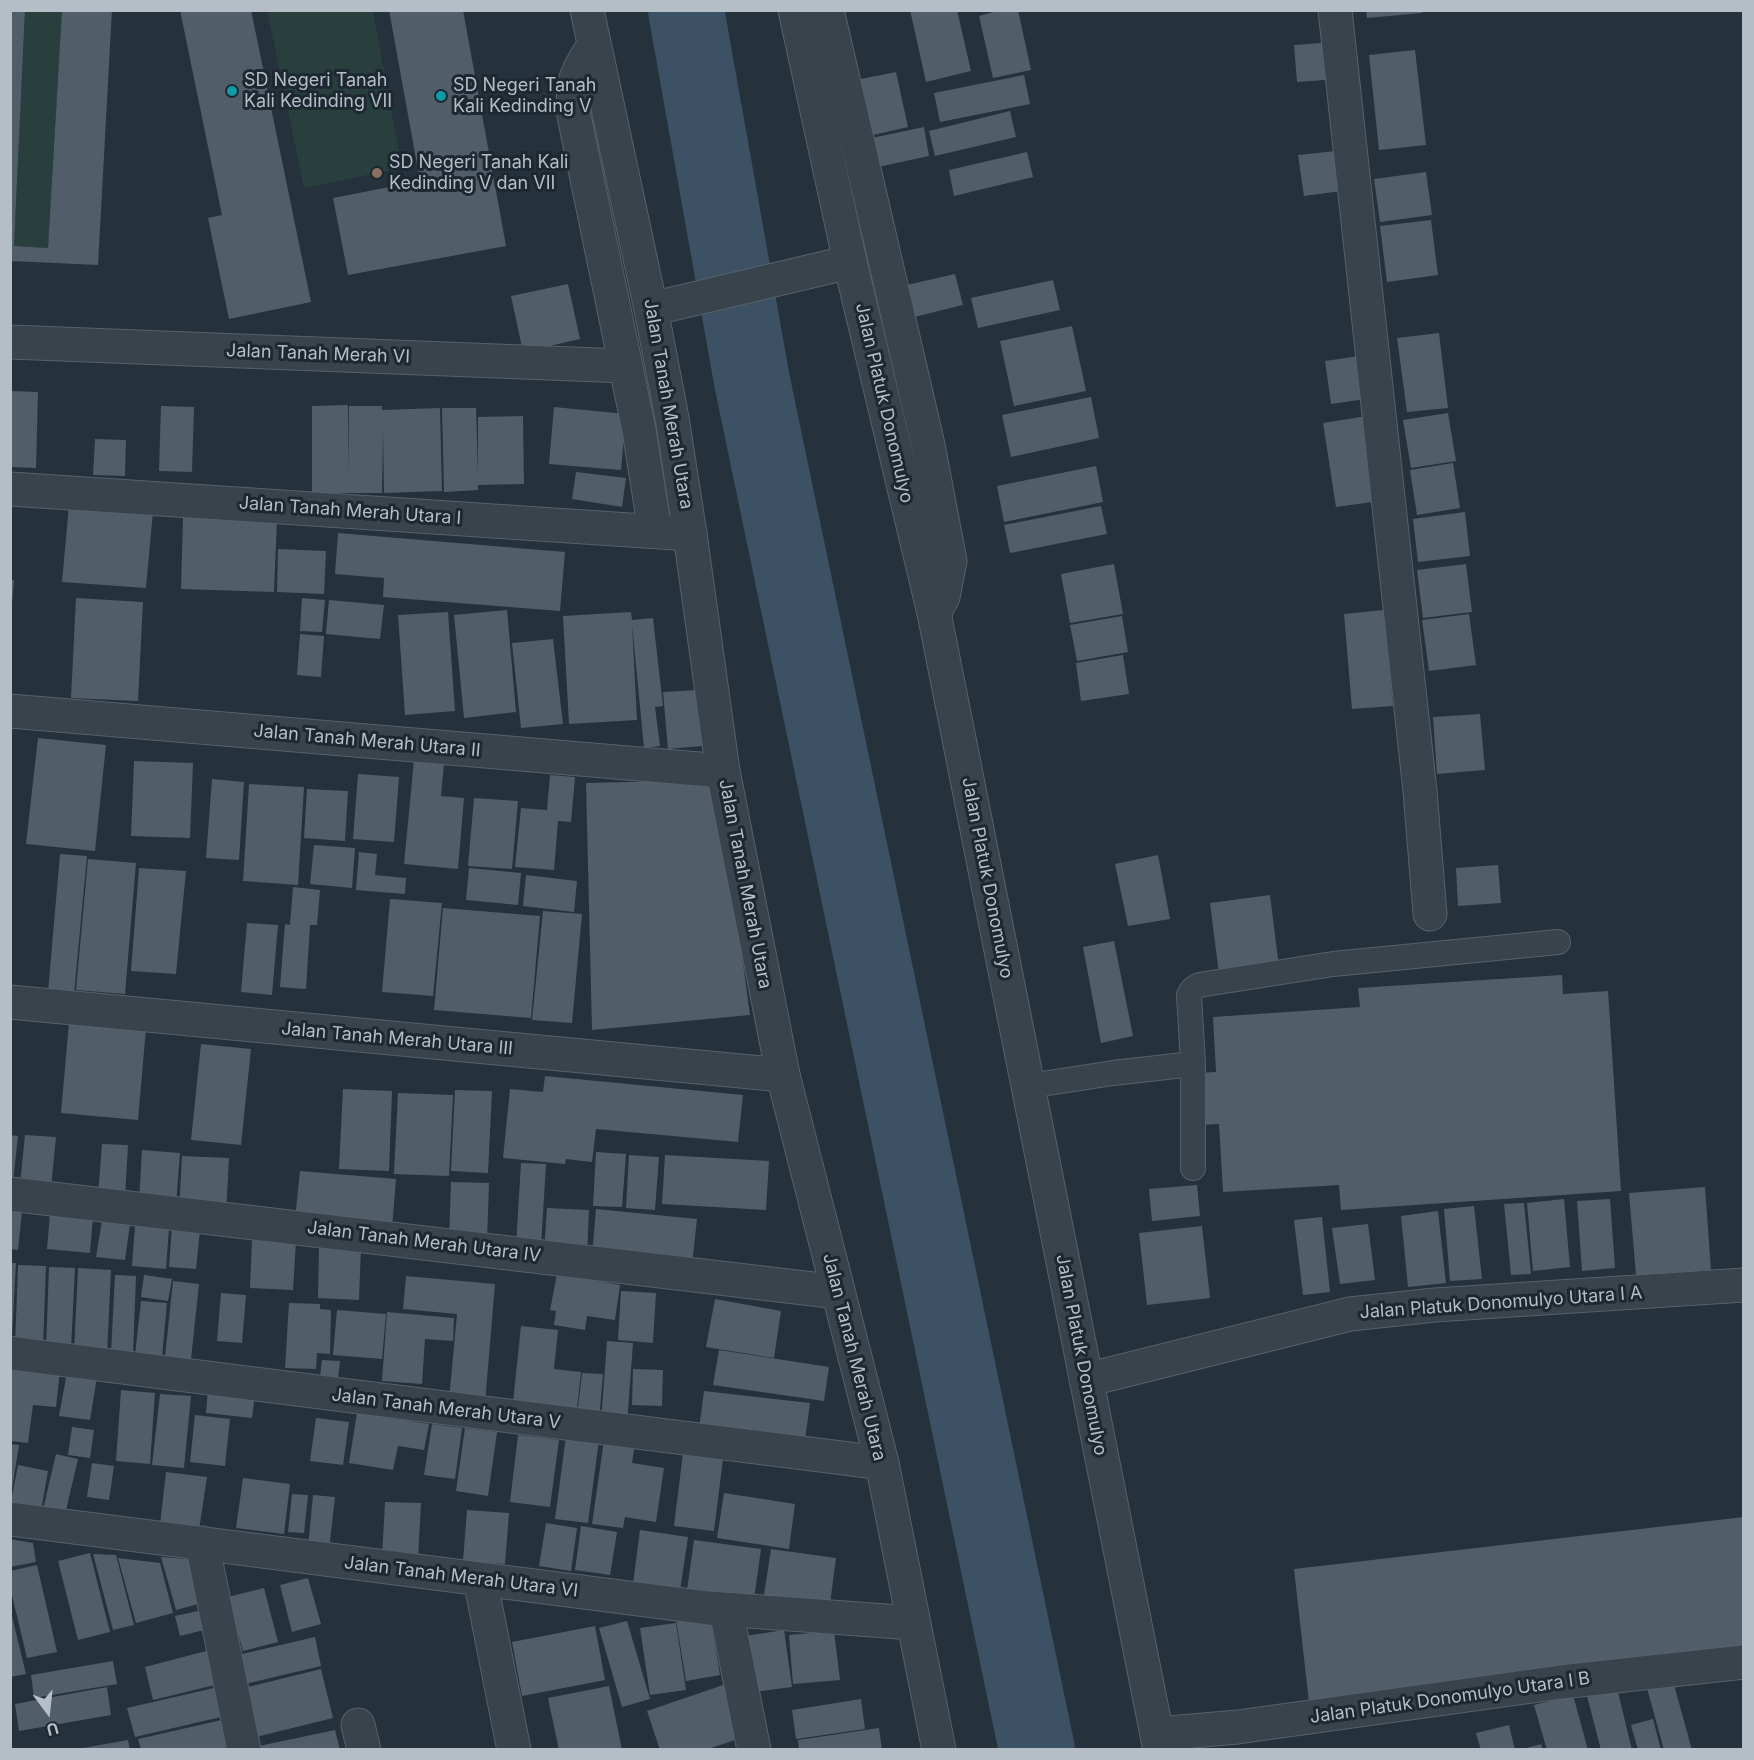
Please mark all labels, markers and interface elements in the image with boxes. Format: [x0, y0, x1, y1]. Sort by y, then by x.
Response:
place label: SD Negeri Tanah Kali Kedinding VII [244, 70, 392, 112]
place label: SD Negeri Tanah Kali Kedinding V [453, 75, 596, 118]
marker: SD Negeri Tanah Kali Kedinding VII [225, 84, 239, 98]
marker: SD Negeri Tanah Kali Kedinding V [434, 89, 448, 103]
place label: SD Negeri Tanah Kali Kedinding V dan VII [389, 152, 568, 195]
marker: SD Negeri Tanah Kali Kedinding V dan VII [370, 166, 384, 180]
street label: Jalan Tanah Merah Utara [639, 297, 697, 511]
street label: Jalan Platuk Donomulyo [850, 301, 918, 505]
street label: Jalan Tanah Merah VI [226, 340, 410, 368]
street label: Jalan Tanah Merah Utara I [238, 492, 462, 530]
street label: Jalan Tanah Merah Utara II [253, 720, 481, 762]
street label: Jalan Platuk Donomulyo [957, 776, 1017, 980]
street label: Jalan Tanah Merah Utara [714, 777, 776, 991]
street label: Jalan Tanah Merah Utara III [280, 1018, 514, 1060]
street label: Jalan Tanah Merah Utara IV [306, 1217, 542, 1267]
street label: Jalan Tanah Merah Utara [818, 1251, 890, 1463]
street label: Jalan Platuk Donomulyo [1051, 1253, 1111, 1457]
street label: Jalan Platuk Donomulyo Utara I A [1359, 1282, 1643, 1324]
street label: Jalan Tanah Merah Utara V [330, 1384, 562, 1434]
street label: Jalan Tanah Merah Utara VI [343, 1552, 579, 1602]
street label: Jalan Platuk Donomulyo Utara I B [1308, 1668, 1592, 1728]
north arrow [18, 1682, 78, 1742]
text: U [44, 1718, 61, 1741]

